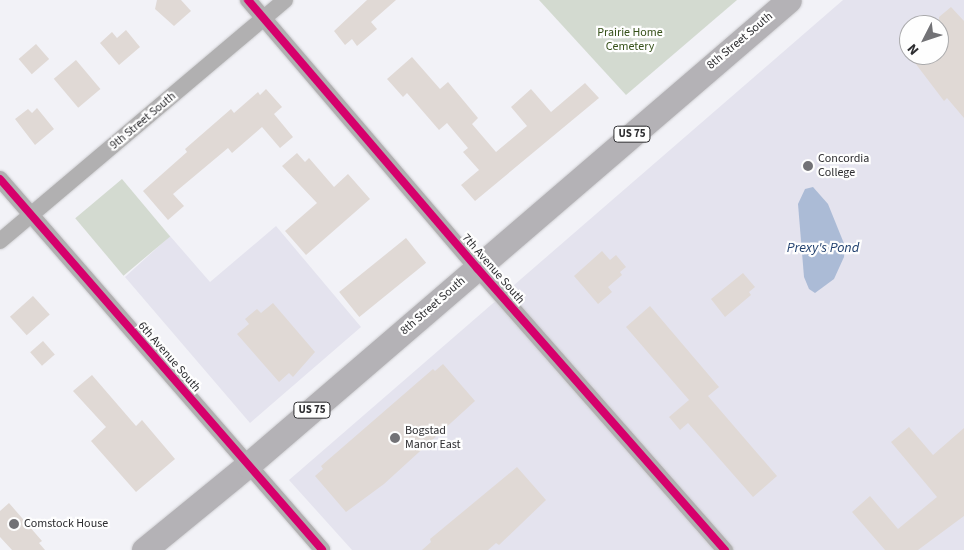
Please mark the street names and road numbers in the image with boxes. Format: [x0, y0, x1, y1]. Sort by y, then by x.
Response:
street label: 8th Street South [704, 9, 776, 73]
street label: 9th Street South [107, 89, 179, 153]
road number: US 75 [613, 126, 651, 142]
street label: 7th Avenue South [459, 231, 527, 307]
street label: 8th Street South [398, 274, 468, 338]
street label: 6th Avenue South [135, 319, 203, 395]
road number: US 75 [293, 402, 331, 418]

